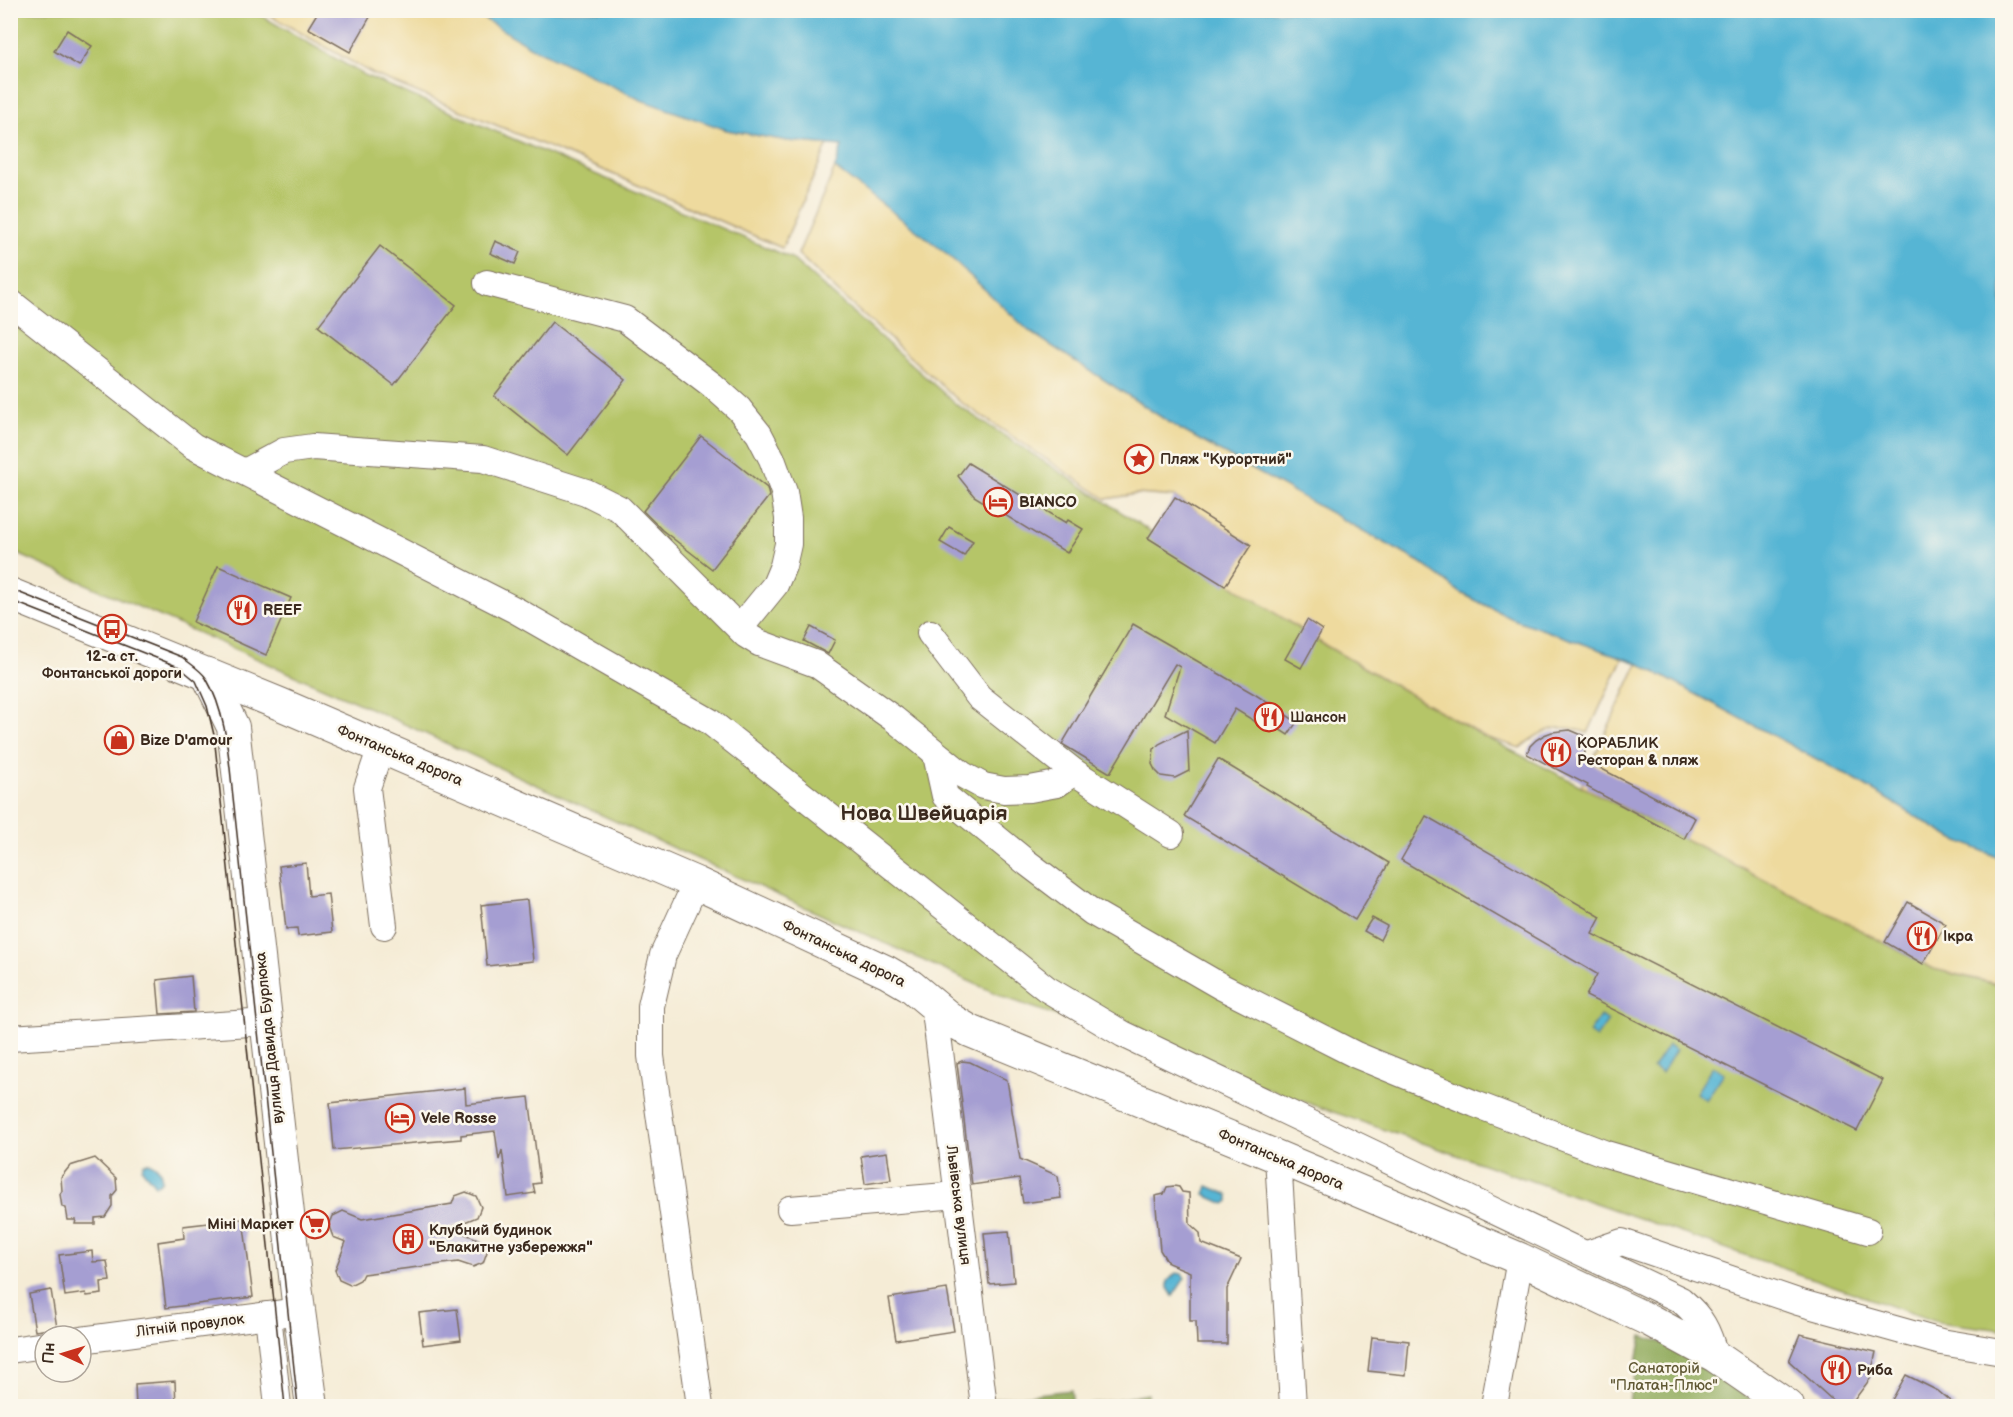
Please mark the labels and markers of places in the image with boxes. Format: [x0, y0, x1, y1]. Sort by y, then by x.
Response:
place icon: Пляж "Курортний" [1123, 443, 1155, 475]
place label: Пляж "Курортний" [1160, 450, 1292, 469]
hotel icon: BIANCO [982, 486, 1014, 518]
place label: BIANCO [1019, 493, 1077, 512]
restaurant icon: REEF [226, 594, 258, 626]
place label: REEF [263, 601, 302, 620]
bus stop icon: 12-а ст. Фонтанської дороги [96, 613, 128, 645]
place label: 12-а ст. Фонтанської дороги [42, 647, 182, 683]
restaurant icon: Шансон [1253, 701, 1285, 733]
place label: Шансон [1290, 708, 1346, 727]
shop icon: Bize D'amour [103, 724, 135, 756]
place label: Bize D'amour [140, 731, 233, 750]
place label: КОРАБЛИК Ресторан & пляж [1577, 734, 1699, 770]
restaurant icon: КОРАБЛИК Ресторан & пляж [1540, 736, 1572, 768]
restaurant icon: Ікра [1906, 920, 1938, 952]
place label: Ікра [1943, 927, 1973, 946]
hotel icon: Vele Rosse [384, 1102, 416, 1134]
place label: Vele Rosse [421, 1109, 497, 1128]
supermarket icon: Міні Маркет [299, 1208, 331, 1240]
place label: Міні Маркет [207, 1215, 295, 1234]
place label: Клубний будинок "Блакитне узбережжя" [429, 1221, 593, 1257]
building icon: Клубний будинок "Блакитне узбережжя" [392, 1223, 424, 1255]
restaurant icon: Риба [1820, 1354, 1852, 1386]
place label: Риба [1857, 1361, 1893, 1380]

